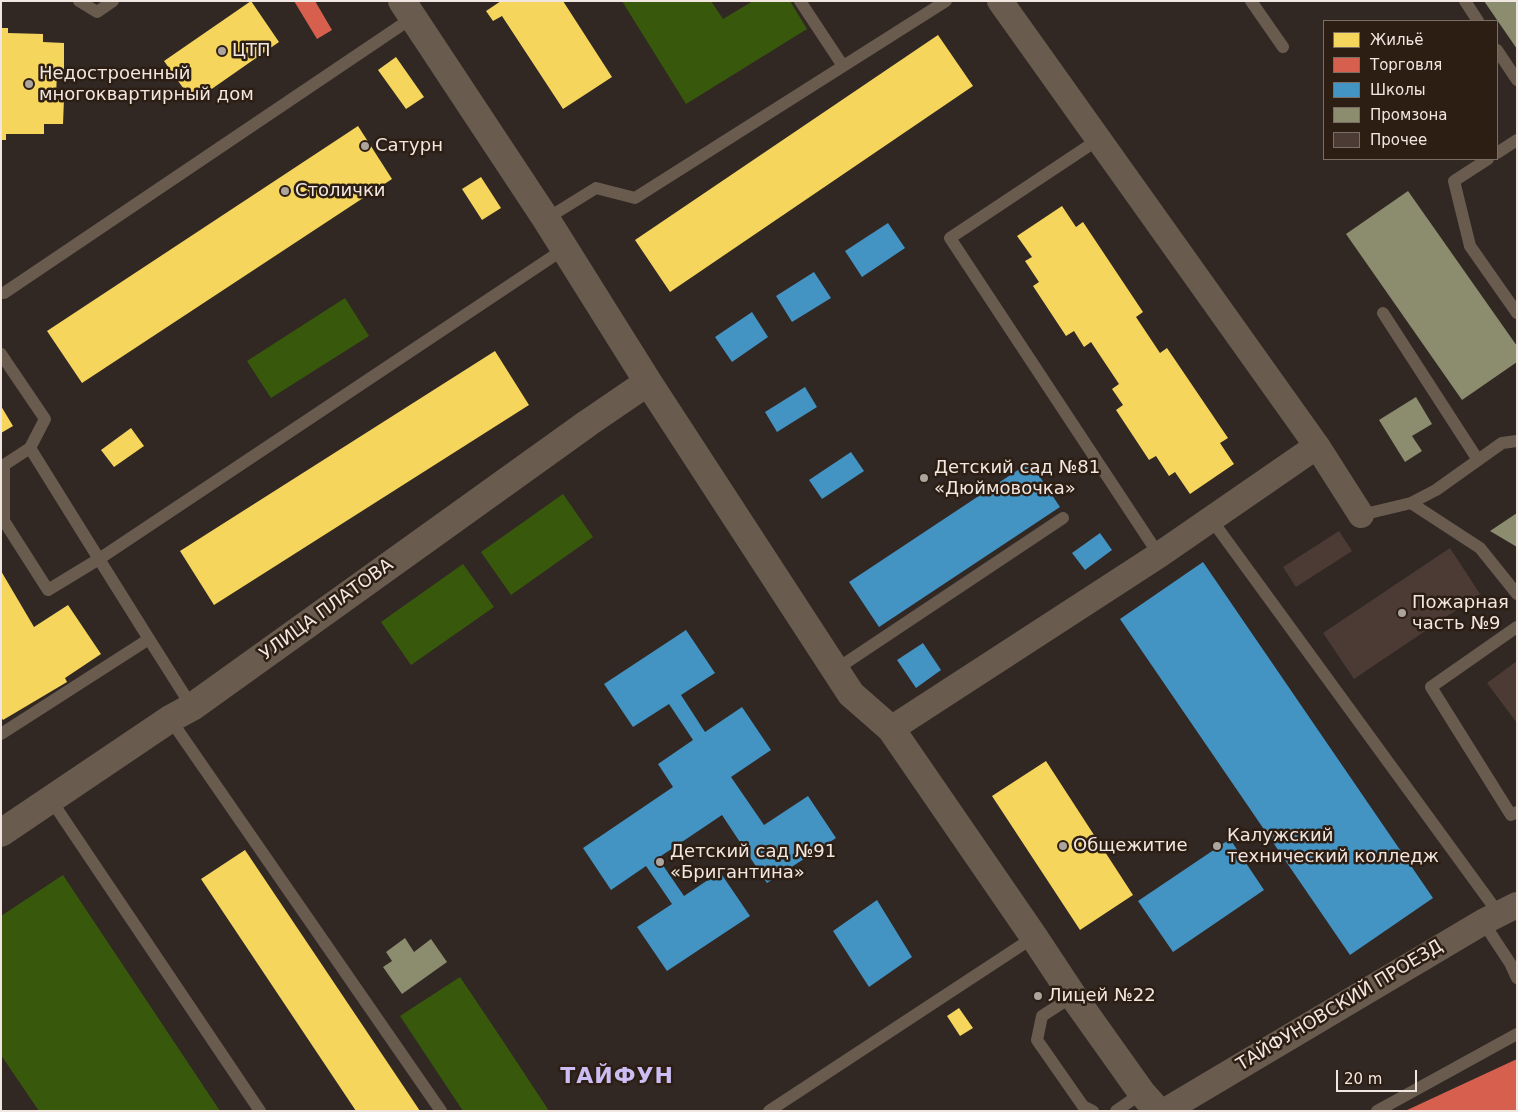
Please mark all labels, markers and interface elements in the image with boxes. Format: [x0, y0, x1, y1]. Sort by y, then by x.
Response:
legend [1323, 20, 1498, 160]
text: Жильё [1370, 31, 1424, 49]
place label: ЦТП [232, 40, 271, 62]
marker: ЦТП [216, 45, 228, 57]
text: Торговля [1370, 56, 1442, 74]
place label: Недостроенный многоквартирный дом [39, 63, 254, 106]
marker: Недостроенный многоквартирный дом [23, 78, 35, 90]
text: Школы [1370, 81, 1426, 99]
text: Промзона [1370, 106, 1447, 124]
text: Прочее [1370, 131, 1427, 149]
place label: Сатурн [375, 135, 443, 157]
marker: Сатурн [359, 140, 371, 152]
place label: Столички [295, 180, 385, 202]
marker: Столички [279, 185, 291, 197]
place label: Детский сад №81 «Дюймовочка» [934, 457, 1100, 499]
marker: Детский сад №81 «Дюймовочка» [918, 472, 930, 484]
street label: УЛИЦА ПЛАТОВА [256, 554, 398, 666]
place label: Пожарная часть №9 [1412, 592, 1509, 634]
marker: Пожарная часть №9 [1396, 607, 1408, 619]
place label: Калужский технический колледж [1227, 825, 1439, 868]
place label: Общежитие [1073, 835, 1187, 857]
marker: Общежитие [1057, 840, 1069, 852]
marker: Калужский технический колледж [1211, 840, 1223, 852]
place label: Детский сад №91 «Бригантина» [670, 841, 836, 884]
marker: Детский сад №91 «Бригантина» [654, 856, 666, 868]
street label: ТАЙФУНОВСКИЙ ПРОЕЗД [1233, 936, 1447, 1076]
place label: Лицей №22 [1048, 985, 1156, 1007]
marker: Лицей №22 [1032, 990, 1044, 1002]
scale bar [1338, 1060, 1419, 1092]
district label: ТАЙФУН [559, 1064, 675, 1090]
text: 20 m [1344, 1070, 1382, 1088]

